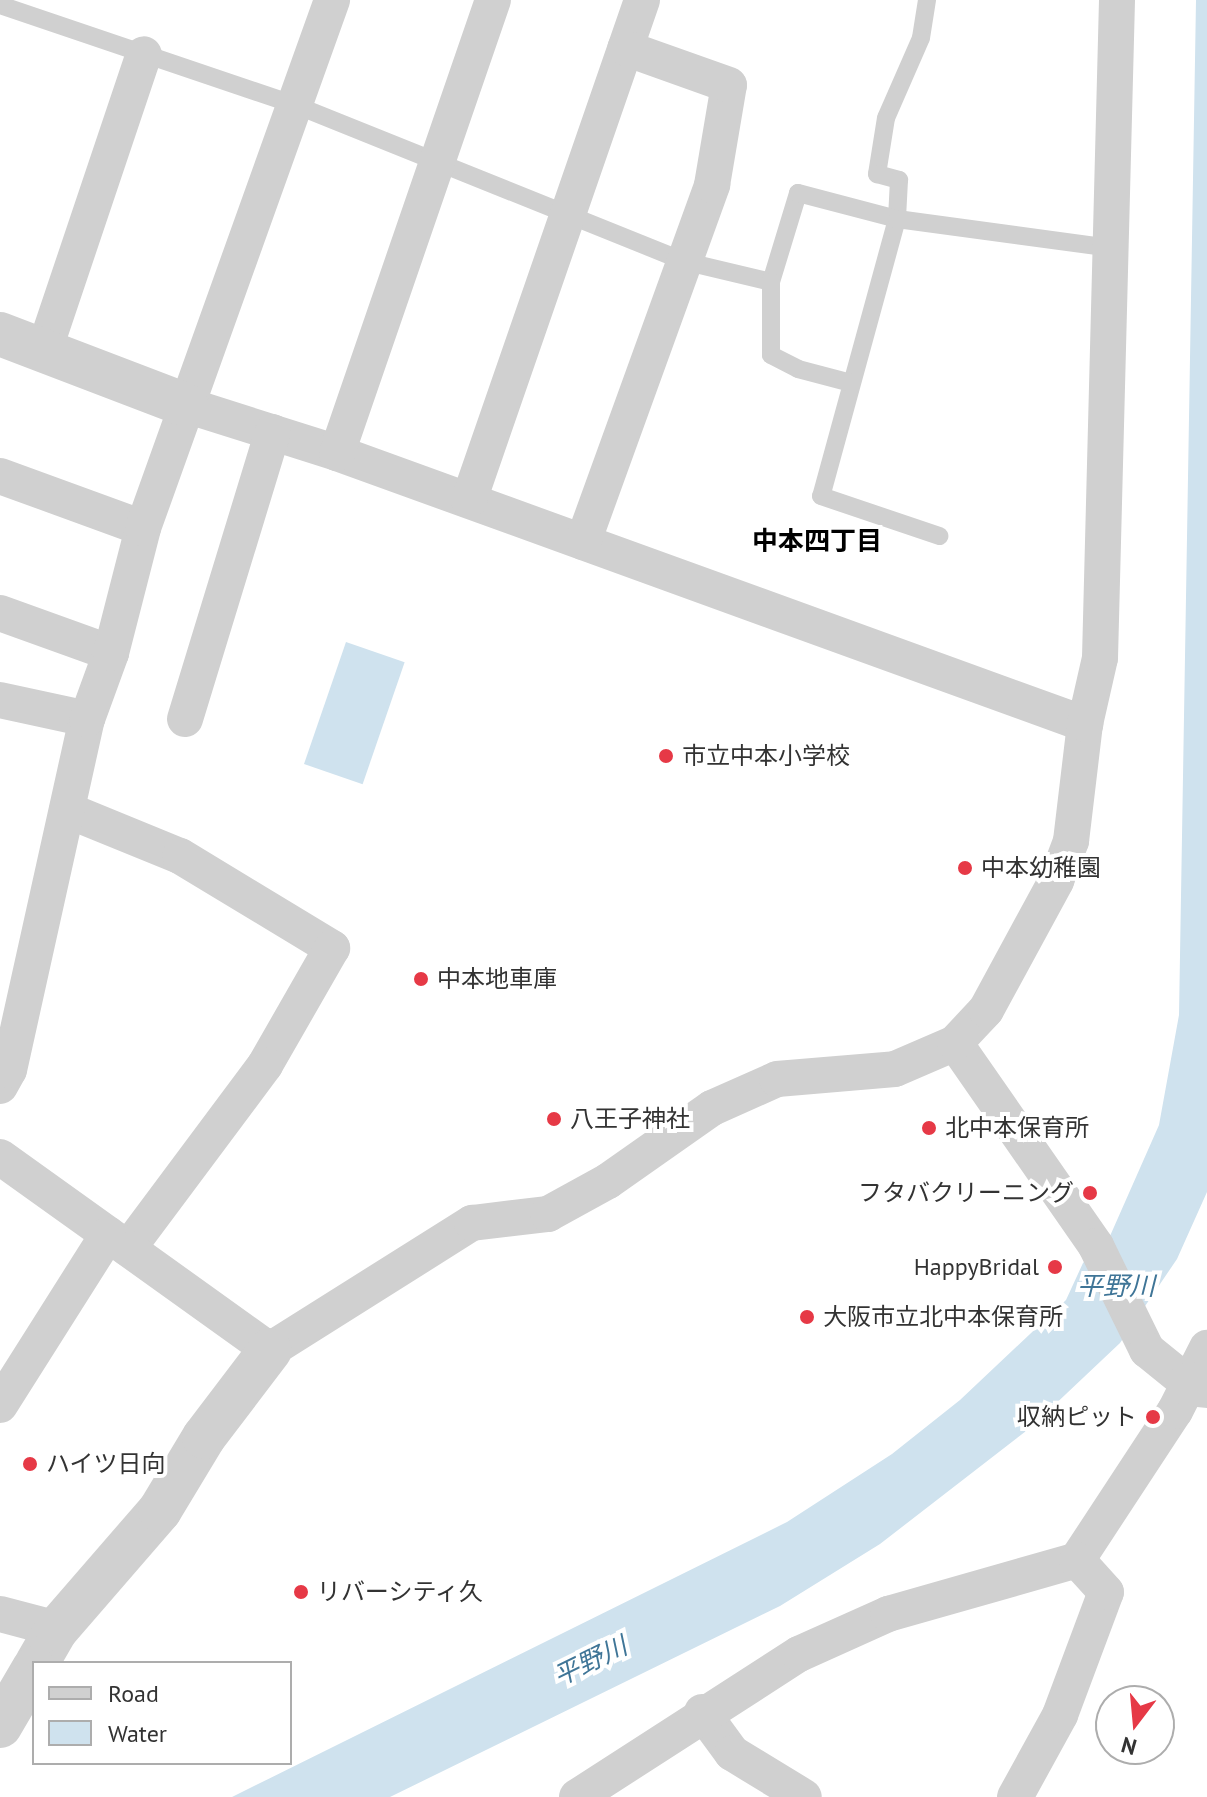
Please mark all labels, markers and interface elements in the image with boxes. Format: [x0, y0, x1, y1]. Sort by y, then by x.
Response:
district label: 中本四丁目 [752, 525, 882, 557]
place label: 市立中本小学校 [682, 742, 850, 770]
marker: 市立中本小学校 [657, 747, 675, 765]
place label: 中本幼稚園 [981, 854, 1101, 882]
marker: 中本幼稚園 [956, 859, 974, 877]
place label: 中本地車庫 [437, 965, 557, 993]
marker: 中本地車庫 [412, 970, 430, 988]
place label: 八王子神社 [570, 1105, 690, 1133]
marker: 八王子神社 [545, 1110, 563, 1128]
place label: 北中本保育所 [945, 1114, 1089, 1142]
marker: 北中本保育所 [920, 1119, 938, 1137]
place label: フタバクリーニング [858, 1179, 1074, 1207]
marker: フタバクリーニング [1081, 1184, 1099, 1202]
place label: HappyBridal [914, 1253, 1039, 1281]
marker: HappyBridal [1046, 1258, 1064, 1276]
water label: 平野川 [1077, 1270, 1155, 1302]
place label: 大阪市立北中本保育所 [823, 1303, 1063, 1331]
marker: 大阪市立北中本保育所 [798, 1308, 816, 1326]
place label: 収納ピット [1017, 1403, 1137, 1431]
marker: 収納ピット [1144, 1408, 1162, 1426]
place label: ハイツ日向 [46, 1450, 166, 1478]
marker: ハイツ日向 [21, 1455, 39, 1473]
place label: リバーシティ久 [317, 1578, 485, 1606]
marker: リバーシティ久 [292, 1583, 310, 1601]
water label: 平野川 [548, 1630, 632, 1692]
legend [32, 1661, 292, 1765]
text: Road [108, 1678, 159, 1709]
north arrow [1095, 1685, 1175, 1765]
text: Water [108, 1718, 167, 1749]
text: N [1118, 1731, 1140, 1762]

